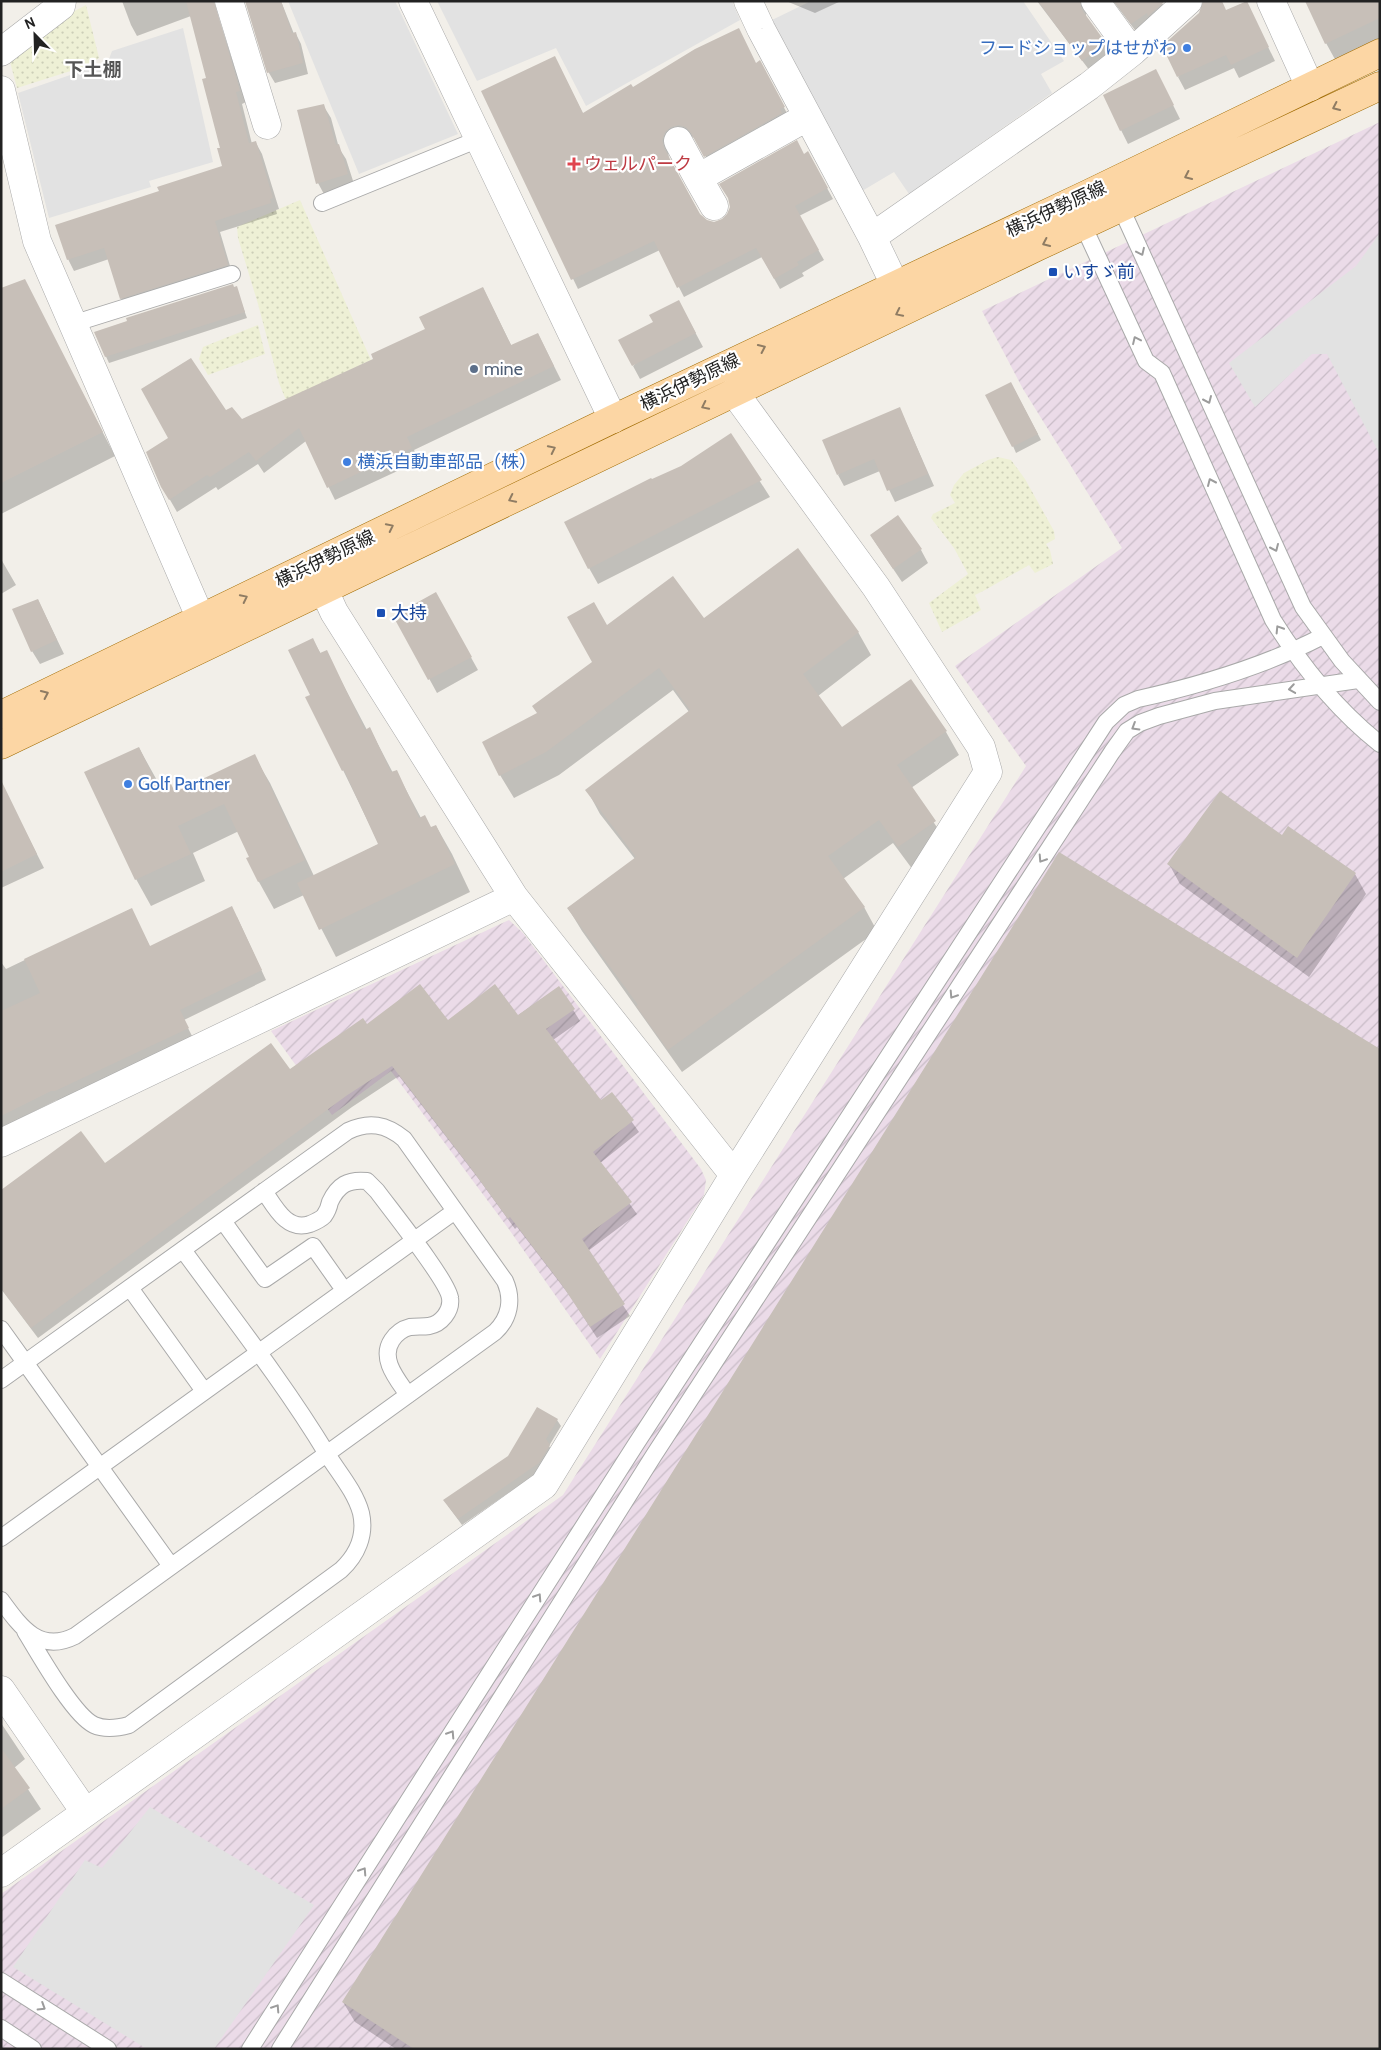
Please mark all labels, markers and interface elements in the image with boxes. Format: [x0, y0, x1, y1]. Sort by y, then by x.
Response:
north arrow [10, 10, 60, 60]
text: N [22, 13, 38, 33]
place label: フードショップはせがわ [979, 37, 1177, 59]
marker: フードショップはせがわ [1181, 42, 1193, 54]
district label: 下土棚 [64, 58, 122, 81]
one-way arrow [1332, 101, 1341, 111]
place label: ウェルパーク [584, 153, 692, 175]
marker: ウェルパーク [568, 158, 580, 170]
one-way arrow [1184, 169, 1193, 180]
street label: 横浜伊勢原線 [1002, 176, 1110, 242]
one-way arrow [1042, 236, 1051, 247]
one-way arrow [1134, 247, 1145, 256]
place label: いすゞ前 [1063, 261, 1135, 283]
marker: いすゞ前 [1047, 266, 1059, 278]
one-way arrow [895, 307, 904, 317]
one-way arrow [1132, 336, 1143, 345]
one-way arrow [757, 344, 766, 354]
street label: 横浜伊勢原線 [637, 348, 743, 416]
place label: mine [484, 358, 523, 380]
marker: mine [468, 363, 480, 375]
one-way arrow [1202, 395, 1212, 404]
one-way arrow [702, 400, 711, 410]
one-way arrow [547, 444, 556, 455]
place label: 横浜自動車部品（株） [357, 451, 537, 473]
marker: 横浜自動車部品（株） [341, 456, 353, 468]
one-way arrow [1206, 478, 1217, 487]
one-way arrow [508, 493, 517, 504]
one-way arrow [385, 523, 394, 533]
street label: 横浜伊勢原線 [272, 525, 378, 593]
one-way arrow [1268, 543, 1279, 552]
one-way arrow [239, 594, 248, 604]
place label: 大持 [391, 602, 427, 624]
marker: 大持 [375, 607, 387, 619]
one-way arrow [1275, 626, 1285, 635]
one-way arrow [1288, 683, 1296, 693]
one-way arrow [40, 689, 49, 700]
one-way arrow [1132, 720, 1141, 730]
place label: Golf Partner [138, 773, 230, 795]
marker: Golf Partner [122, 778, 134, 790]
one-way arrow [1039, 853, 1048, 862]
one-way arrow [950, 990, 960, 999]
one-way arrow [532, 1593, 542, 1602]
one-way arrow [445, 1730, 454, 1739]
one-way arrow [357, 1867, 367, 1876]
one-way arrow [37, 2001, 46, 2011]
one-way arrow [270, 2004, 279, 2013]

